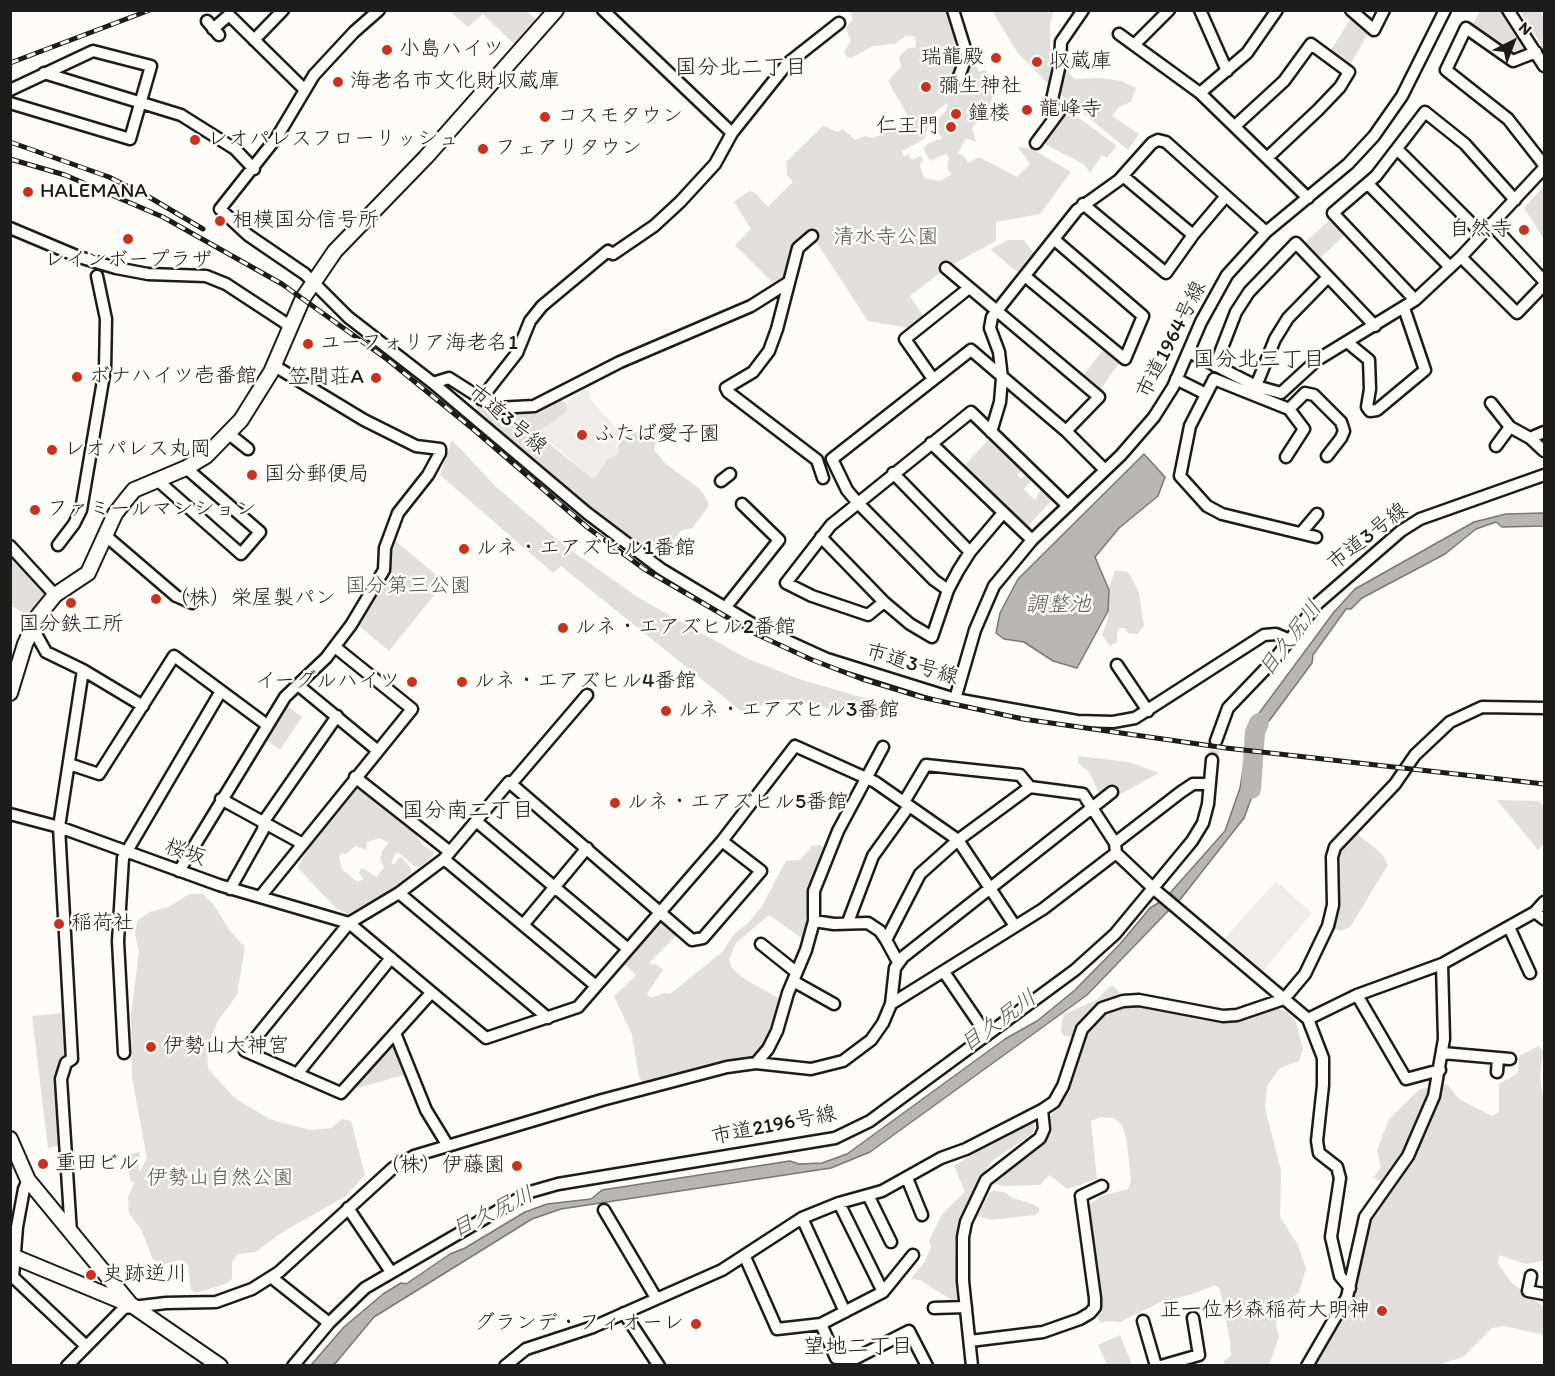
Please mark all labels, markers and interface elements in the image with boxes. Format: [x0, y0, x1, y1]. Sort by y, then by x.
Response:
north arrow [1483, 12, 1543, 72]
text: N [1515, 18, 1536, 39]
place label: 小島ハイツ [399, 37, 504, 63]
marker: 小島ハイツ [380, 43, 394, 57]
place label: 瑞龍殿 [921, 45, 984, 71]
place label: 収蔵庫 [1049, 49, 1112, 75]
marker: 瑞龍殿 [989, 51, 1003, 65]
district label: 国分北二丁目 [675, 55, 807, 81]
marker: 収蔵庫 [1030, 55, 1044, 69]
place label: 海老名市文化財収蔵庫 [350, 69, 560, 95]
place label: 彌生神社 [938, 74, 1022, 100]
marker: 海老名市文化財収蔵庫 [331, 75, 345, 89]
marker: 彌生神社 [919, 80, 933, 94]
place label: 龍峰寺 [1039, 97, 1102, 123]
place label: 鐘楼 [968, 101, 1010, 127]
marker: 龍峰寺 [1020, 103, 1034, 117]
place label: コスモタウン [557, 104, 683, 130]
marker: 鐘楼 [949, 107, 963, 121]
marker: コスモタウン [538, 110, 552, 124]
place label: 仁王門 [876, 114, 939, 140]
marker: 仁王門 [944, 120, 958, 134]
place label: レオパレスフローリッシュ [207, 127, 459, 153]
marker: レオパレスフローリッシュ [188, 133, 202, 147]
place label: フェアリタウン [495, 136, 642, 162]
marker: フェアリタウン [476, 142, 490, 156]
place label: HALEMANA [40, 179, 148, 205]
marker: HALEMANA [21, 185, 35, 199]
place label: 相模国分信号所 [232, 208, 379, 234]
marker: 相模国分信号所 [213, 214, 227, 228]
place label: 自然寺 [1449, 217, 1512, 243]
marker: 自然寺 [1517, 223, 1531, 237]
park label: 清水寺公園 [834, 225, 938, 251]
marker: レインボープラザ [121, 232, 135, 246]
place label: レインボープラザ [44, 248, 212, 274]
street label: 市道1964号線 [1132, 277, 1212, 403]
place label: ユーフォリア海老名1 [320, 331, 518, 357]
marker: ユーフォリア海老名1 [301, 337, 315, 351]
district label: 国分北三丁目 [1193, 347, 1325, 373]
place label: ボナハイツ壱番館 [89, 364, 257, 390]
place label: 笠間荘A [288, 365, 364, 391]
marker: ボナハイツ壱番館 [70, 370, 84, 384]
marker: 笠間荘A [369, 371, 383, 385]
street label: 市道3号線 [462, 380, 552, 460]
place label: ふたば愛子園 [594, 422, 720, 448]
marker: ふたば愛子園 [575, 428, 589, 442]
place label: レオパレス丸岡 [64, 437, 211, 463]
marker: レオパレス丸岡 [45, 443, 59, 457]
place label: 国分郵便局 [264, 462, 369, 488]
marker: 国分郵便局 [245, 468, 259, 482]
place label: ファミールマンション [47, 497, 257, 523]
street label: 市道3号線 [1323, 498, 1413, 576]
marker: ファミールマンション [28, 503, 42, 517]
place label: ルネ・エアズヒル1番館 [476, 536, 696, 562]
marker: ルネ・エアズヒル1番館 [457, 542, 471, 556]
park label: 国分第三公園 [345, 574, 471, 600]
place label: （株）栄屋製パン [168, 586, 336, 612]
marker: （株）栄屋製パン [149, 592, 163, 606]
water label: 調整池 [1025, 592, 1091, 618]
marker: 国分鉄工所 [64, 596, 78, 610]
water label: 目久尻川 [1254, 596, 1328, 682]
place label: 国分鉄工所 [19, 612, 123, 638]
place label: ルネ・エアズヒル2番館 [575, 615, 796, 641]
marker: ルネ・エアズヒル2番館 [556, 621, 570, 635]
street label: 市道3号線 [863, 639, 961, 691]
place label: イーグルハイツ [255, 669, 400, 695]
place label: ルネ・エアズヒル4番館 [474, 669, 697, 695]
marker: イーグルハイツ [405, 675, 419, 689]
marker: ルネ・エアズヒル4番館 [455, 675, 469, 689]
place label: ルネ・エアズヒル3番館 [678, 698, 899, 724]
marker: ルネ・エアズヒル3番館 [659, 704, 673, 718]
place label: ルネ・エアズヒル5番館 [627, 790, 848, 816]
marker: ルネ・エアズヒル5番館 [608, 796, 622, 810]
district label: 国分南二丁目 [402, 798, 534, 824]
street label: 桜坂 [161, 834, 209, 872]
place label: 稲荷社 [71, 911, 134, 937]
marker: 稲荷社 [52, 917, 66, 931]
water label: 目久尻川 [956, 985, 1042, 1059]
place label: 伊勢山大神宮 [163, 1034, 289, 1060]
marker: 伊勢山大神宮 [144, 1040, 158, 1054]
street label: 市道2196号線 [709, 1102, 839, 1150]
place label: 重田ビル [55, 1151, 139, 1177]
place label: （株）伊藤園 [379, 1153, 505, 1179]
marker: 重田ビル [36, 1157, 50, 1171]
marker: （株）伊藤園 [510, 1159, 524, 1173]
park label: 伊勢山自然公園 [147, 1166, 293, 1192]
water label: 目久尻川 [448, 1182, 538, 1244]
place label: 史跡逆川 [103, 1262, 187, 1288]
marker: 史跡逆川 [84, 1268, 98, 1282]
place label: 正一位杉森稲荷大明神 [1160, 1298, 1370, 1324]
marker: 正一位杉森稲荷大明神 [1375, 1304, 1389, 1318]
place label: グランデ・フィオーレ [474, 1311, 684, 1337]
marker: グランデ・フィオーレ [689, 1317, 703, 1331]
district label: 望地二丁目 [803, 1334, 913, 1360]

